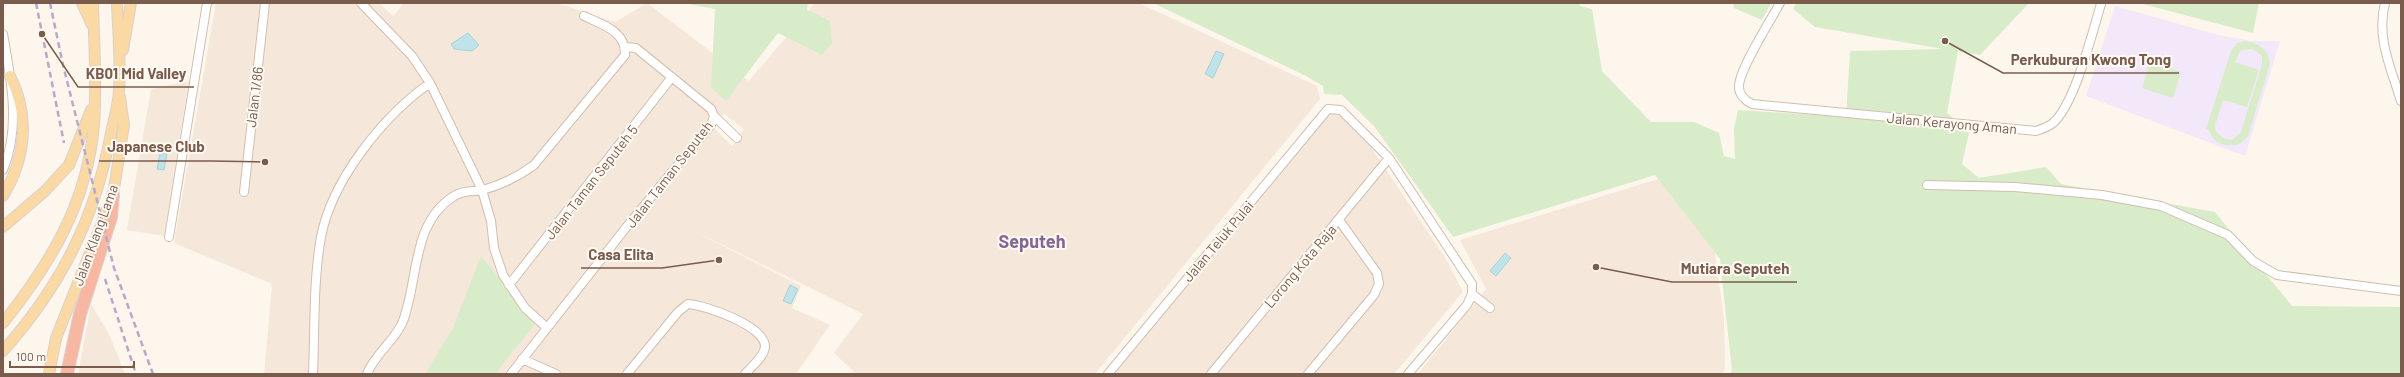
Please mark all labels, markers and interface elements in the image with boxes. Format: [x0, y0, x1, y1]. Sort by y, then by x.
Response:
callout: Perkuburan Kwong Tong [2003, 46, 2179, 73]
text: Perkuburan Kwong Tong [2011, 50, 2171, 68]
callout: KB01 Mid Valley [78, 60, 194, 87]
text: KB01 Mid Valley [86, 64, 187, 82]
street label: Jalan 1/86 [242, 66, 266, 128]
street label: Jalan Kerayong Aman [1886, 109, 2018, 137]
street label: Jalan Taman Seputeh [622, 117, 716, 231]
street label: Jalan Taman Seputeh 5 [541, 121, 641, 243]
callout: Japanese Club [99, 134, 212, 161]
text: Japanese Club [107, 137, 205, 155]
street label: Jalan Klang Lama [69, 182, 121, 288]
street label: Jalan Teluk Pulai [1179, 197, 1257, 285]
street label: Lorong Kota Raja [1260, 221, 1340, 311]
district label: Seputeh [999, 230, 1065, 252]
callout: Casa Elita [581, 241, 662, 268]
text: Casa Elita [588, 245, 654, 263]
callout: Mutiara Seputeh [1672, 255, 1797, 282]
text: Mutiara Seputeh [1681, 259, 1789, 277]
scale bar [10, 343, 134, 369]
text: 100 m [16, 349, 46, 363]

